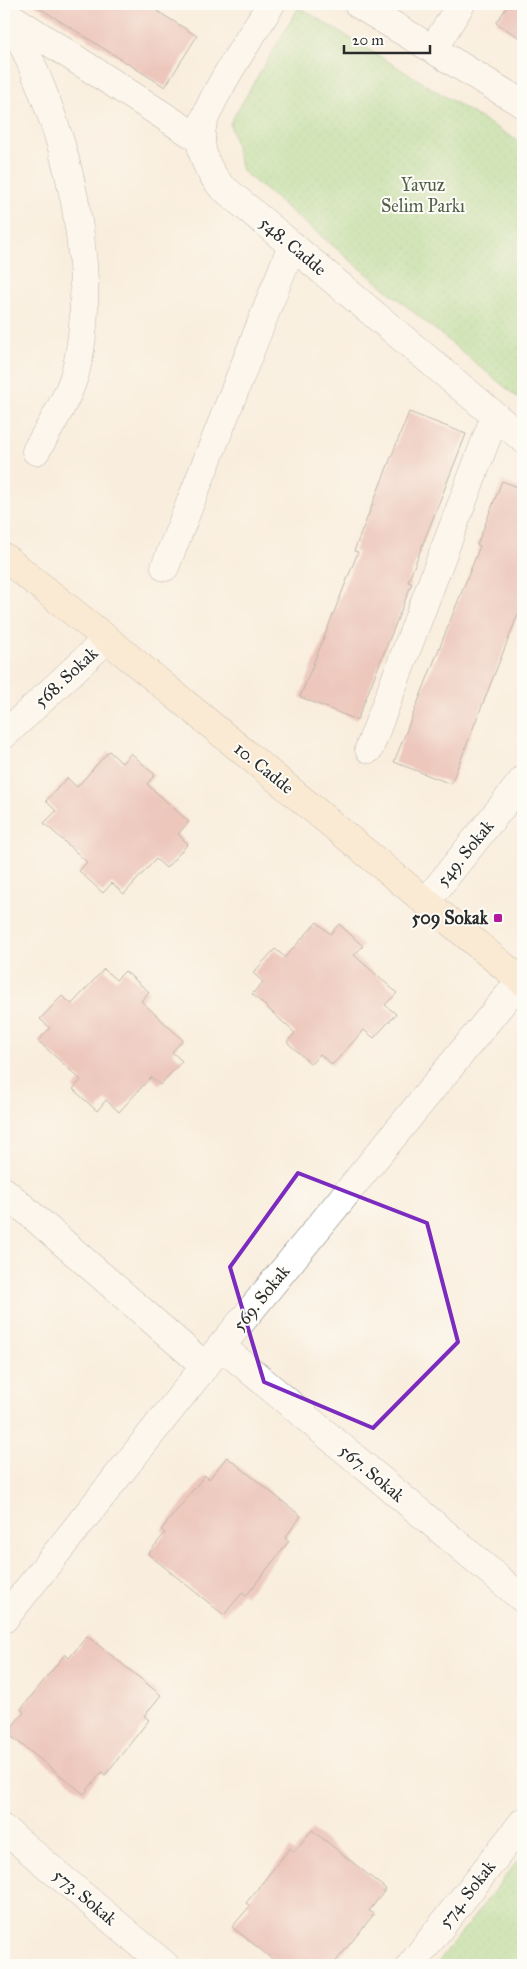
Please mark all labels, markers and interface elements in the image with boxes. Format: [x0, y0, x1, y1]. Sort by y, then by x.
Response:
scale bar [344, 22, 431, 54]
text: 20 m [352, 31, 384, 49]
park label: Yavuz Selim Parkı [381, 174, 465, 217]
street label: 548. Cadde [255, 212, 331, 280]
street label: 568. Sokak [30, 642, 103, 712]
street label: 10. Cadde [230, 737, 298, 799]
street label: 549. Sokak [432, 815, 499, 891]
place label: 509 Sokak [412, 907, 489, 930]
marker: 509 Sokak [492, 912, 504, 924]
street label: 569. Sokak [228, 1260, 295, 1335]
street label: 567. Sokak [335, 1439, 410, 1507]
street label: 574. Sokak [434, 1855, 500, 1932]
street label: 573. Sokak [49, 1864, 122, 1930]

